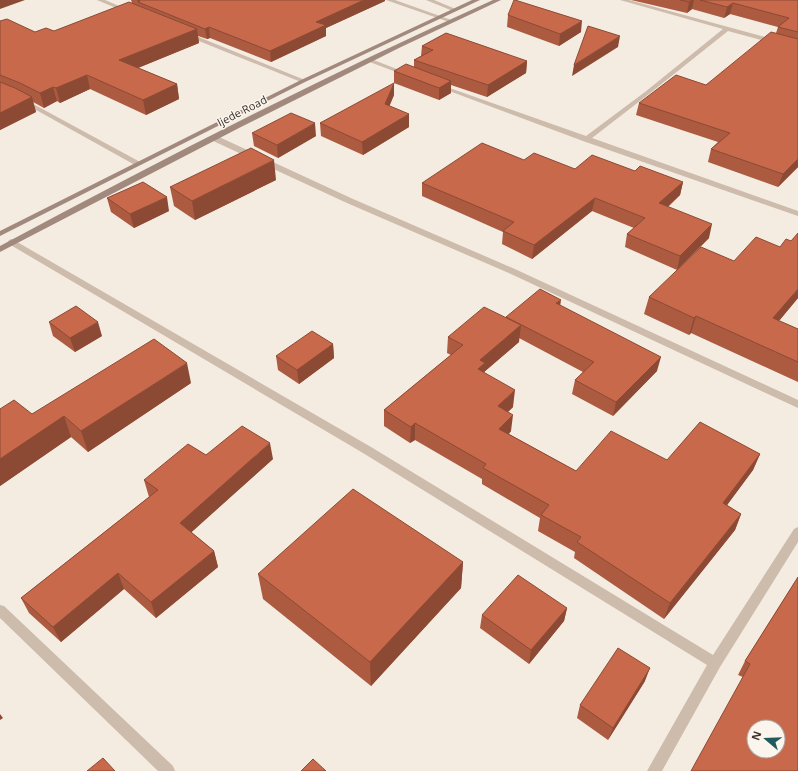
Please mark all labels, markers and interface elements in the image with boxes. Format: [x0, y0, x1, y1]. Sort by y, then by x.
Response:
street label: Ijede Road [214, 92, 269, 130]
north arrow [746, 719, 786, 759]
text: N [748, 729, 765, 742]

